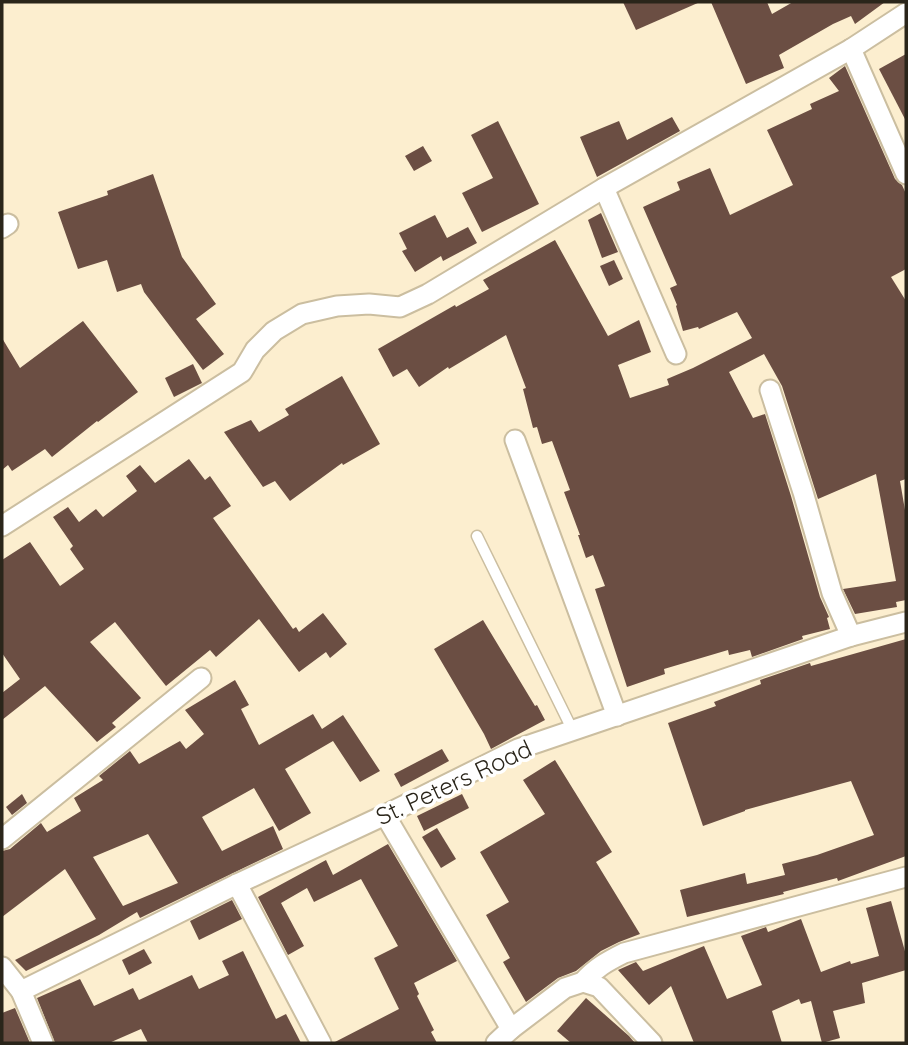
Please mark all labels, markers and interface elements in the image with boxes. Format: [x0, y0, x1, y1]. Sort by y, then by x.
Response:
street label: St. Peters Road [371, 733, 536, 831]

